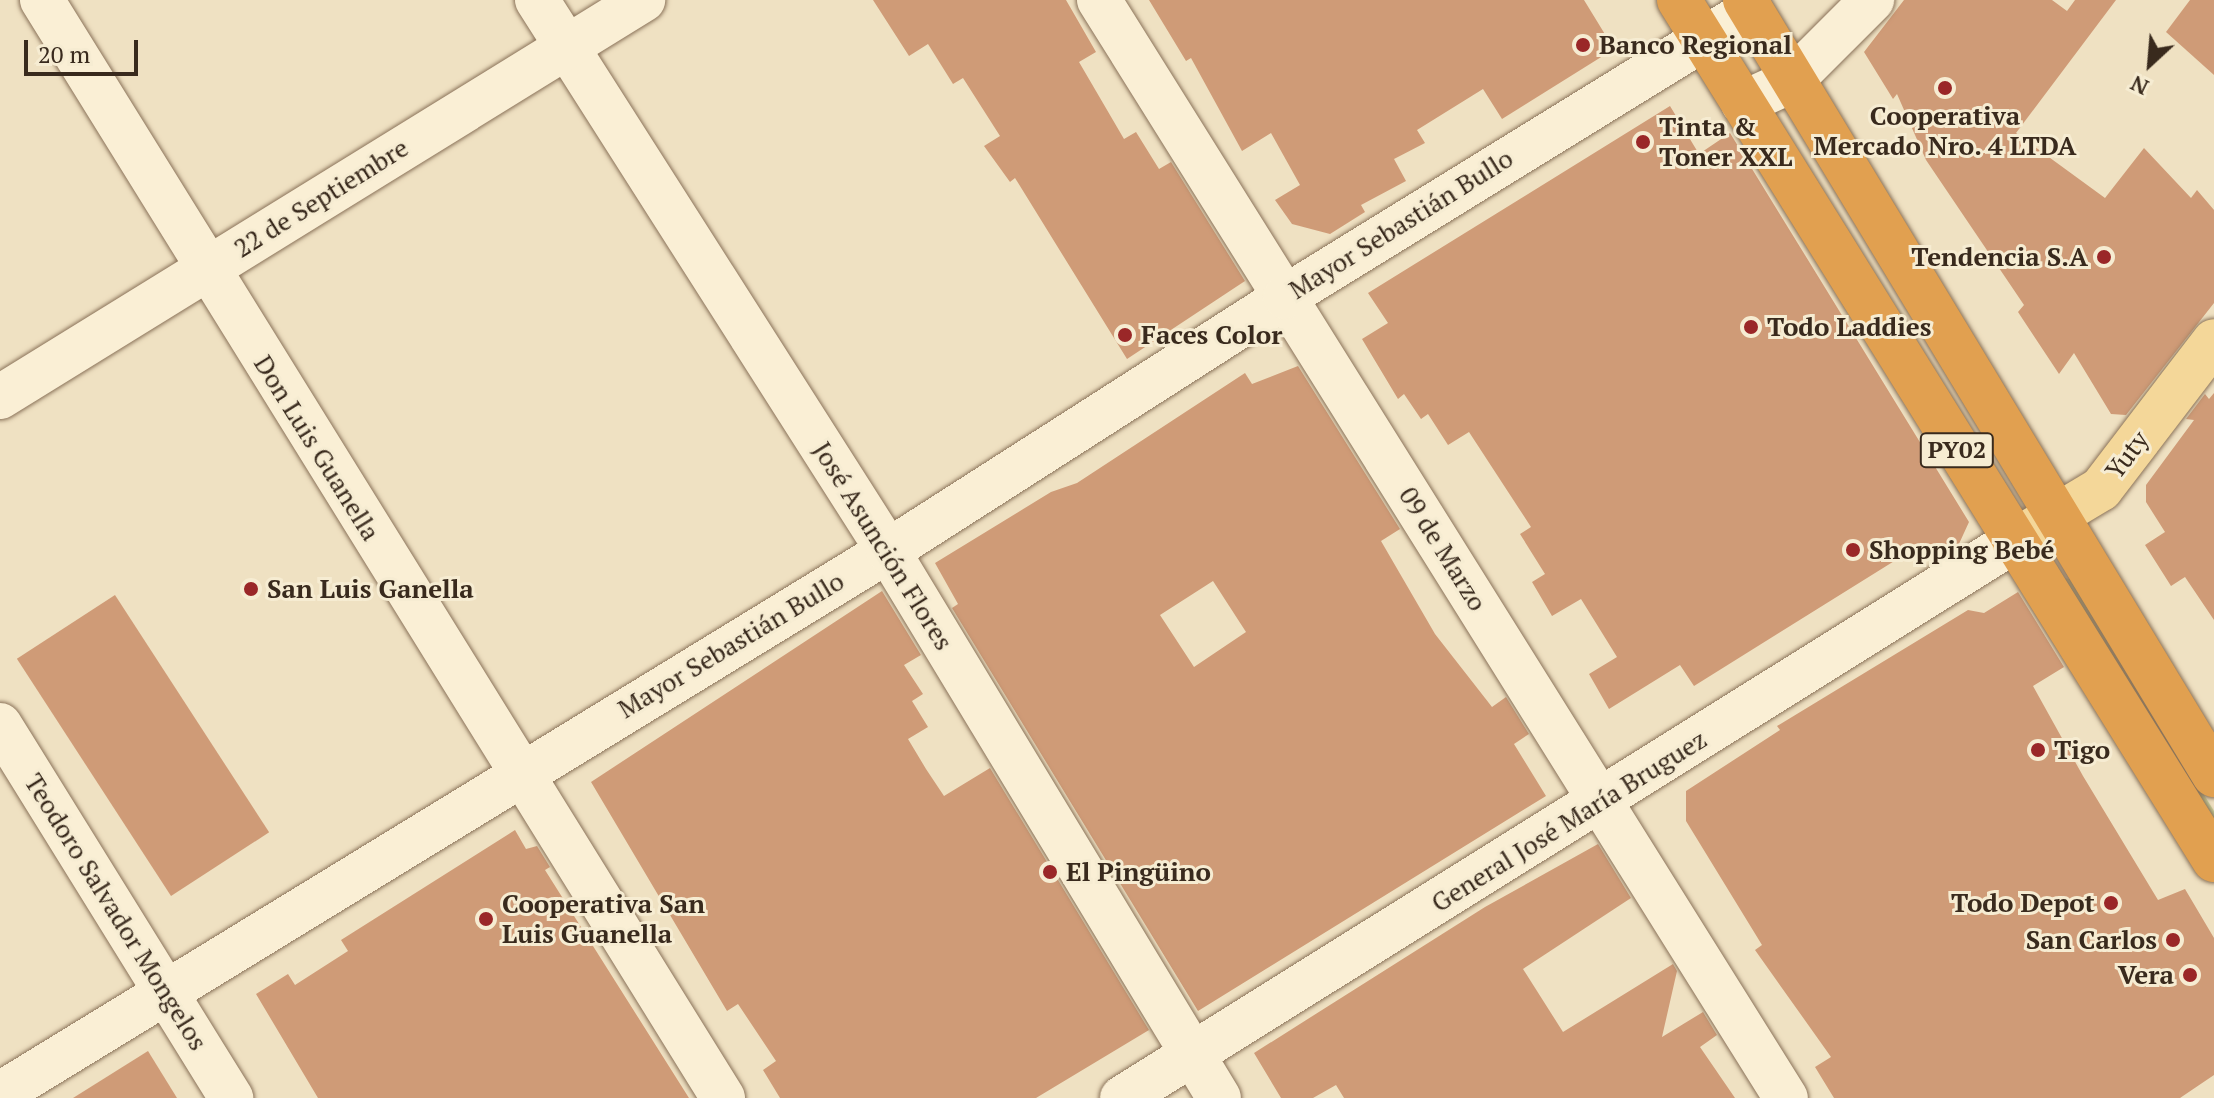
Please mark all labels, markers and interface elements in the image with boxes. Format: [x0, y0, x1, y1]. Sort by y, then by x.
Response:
scale bar [28, 24, 142, 74]
north arrow [2110, 24, 2190, 104]
place label: Banco Regional [1599, 29, 1792, 61]
marker: Banco Regional [1574, 36, 1592, 54]
text: 20 m [38, 38, 90, 70]
text: N [2125, 69, 2153, 103]
marker: Cooperativa Mercado Nro. 4 LTDA [1936, 79, 1954, 97]
place label: Cooperativa Mercado Nro. 4 LTDA [1813, 100, 2077, 162]
place label: Tinta & Toner XXL [1659, 111, 1792, 172]
street label: 22 de Septiembre [228, 132, 414, 264]
marker: Tinta & Toner XXL [1634, 133, 1652, 151]
street label: Mayor Sebastián Bullo [1283, 142, 1519, 306]
place label: Tendencia S.A [1911, 241, 2088, 273]
marker: Tendencia S.A [2095, 248, 2113, 266]
place label: Todo Laddies [1767, 311, 1932, 343]
marker: Todo Laddies [1742, 318, 1760, 336]
place label: Faces Color [1141, 319, 1282, 351]
marker: Faces Color [1116, 326, 1134, 344]
street label: Don Luis Guanella [247, 350, 387, 546]
street label: Yuty [2099, 425, 2155, 485]
road number: PY02 [1919, 430, 1995, 470]
street label: José Asunción Flores [806, 436, 960, 656]
street label: 09 de Marzo [1393, 481, 1493, 617]
place label: Shopping Bebé [1869, 534, 2054, 566]
marker: Shopping Bebé [1844, 541, 1862, 559]
street label: Mayor Sebastián Bullo [612, 565, 850, 725]
place label: San Luis Ganella [267, 573, 474, 605]
marker: San Luis Ganella [242, 580, 260, 598]
street label: General José María Bruguez [1426, 723, 1712, 919]
place label: Tigo [2054, 734, 2110, 766]
marker: Tigo [2029, 741, 2047, 759]
street label: Teodoro Salvador Mongelos [18, 768, 214, 1056]
place label: El Pingüino [1066, 856, 1211, 888]
marker: El Pingüino [1041, 863, 1059, 881]
place label: Todo Depot [1951, 887, 2095, 919]
place label: Cooperativa San Luis Guanella [502, 888, 705, 950]
marker: Todo Depot [2102, 894, 2120, 912]
marker: Cooperativa San Luis Guanella [477, 910, 495, 928]
place label: San Carlos [2026, 924, 2157, 956]
marker: San Carlos [2164, 931, 2182, 949]
place label: Vera [2118, 959, 2174, 991]
marker: Vera [2181, 966, 2199, 984]

